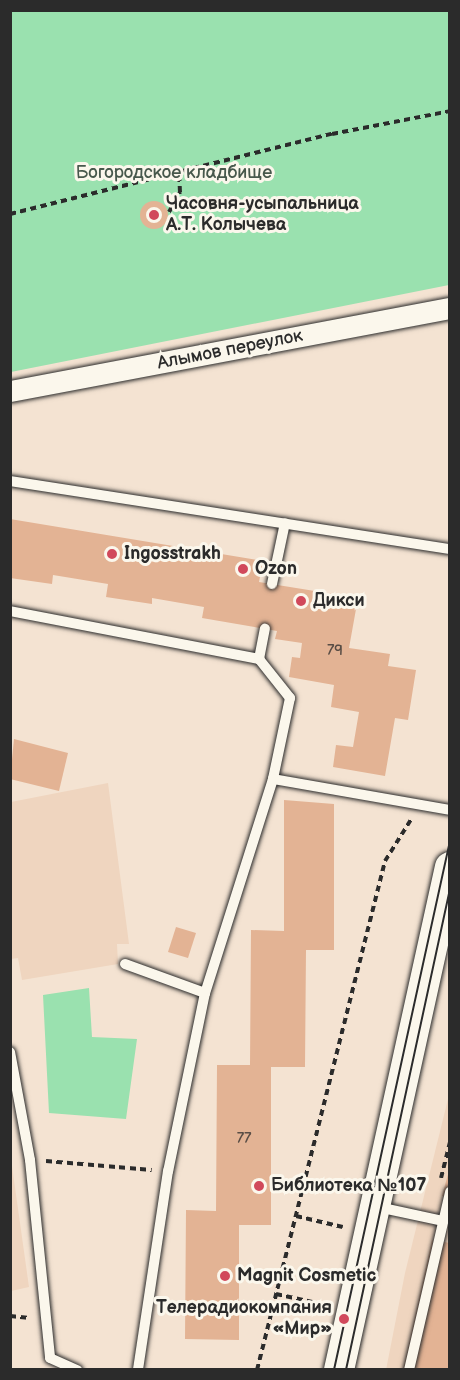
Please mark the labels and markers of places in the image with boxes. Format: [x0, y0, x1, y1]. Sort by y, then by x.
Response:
place label: Часовня-усыпальница А.Т. Колычева [166, 194, 359, 236]
marker: Часовня-усыпальница А.Т. Колычева [147, 208, 161, 222]
place label: Ingosstrakh [124, 543, 221, 565]
marker: Ingosstrakh [105, 547, 119, 561]
place label: Ozon [255, 558, 297, 580]
marker: Ozon [236, 562, 250, 576]
place label: Дикси [313, 590, 365, 612]
marker: Дикси [294, 594, 308, 608]
place label: Библиотека №107 [271, 1175, 426, 1197]
marker: Библиотека №107 [252, 1179, 266, 1193]
place label: Magnit Cosmetic [237, 1265, 376, 1287]
marker: Magnit Cosmetic [218, 1269, 232, 1283]
place label: Телерадиокомпания «Мир» [156, 1298, 332, 1340]
marker: Телерадиокомпания «Мир» [337, 1312, 351, 1326]

